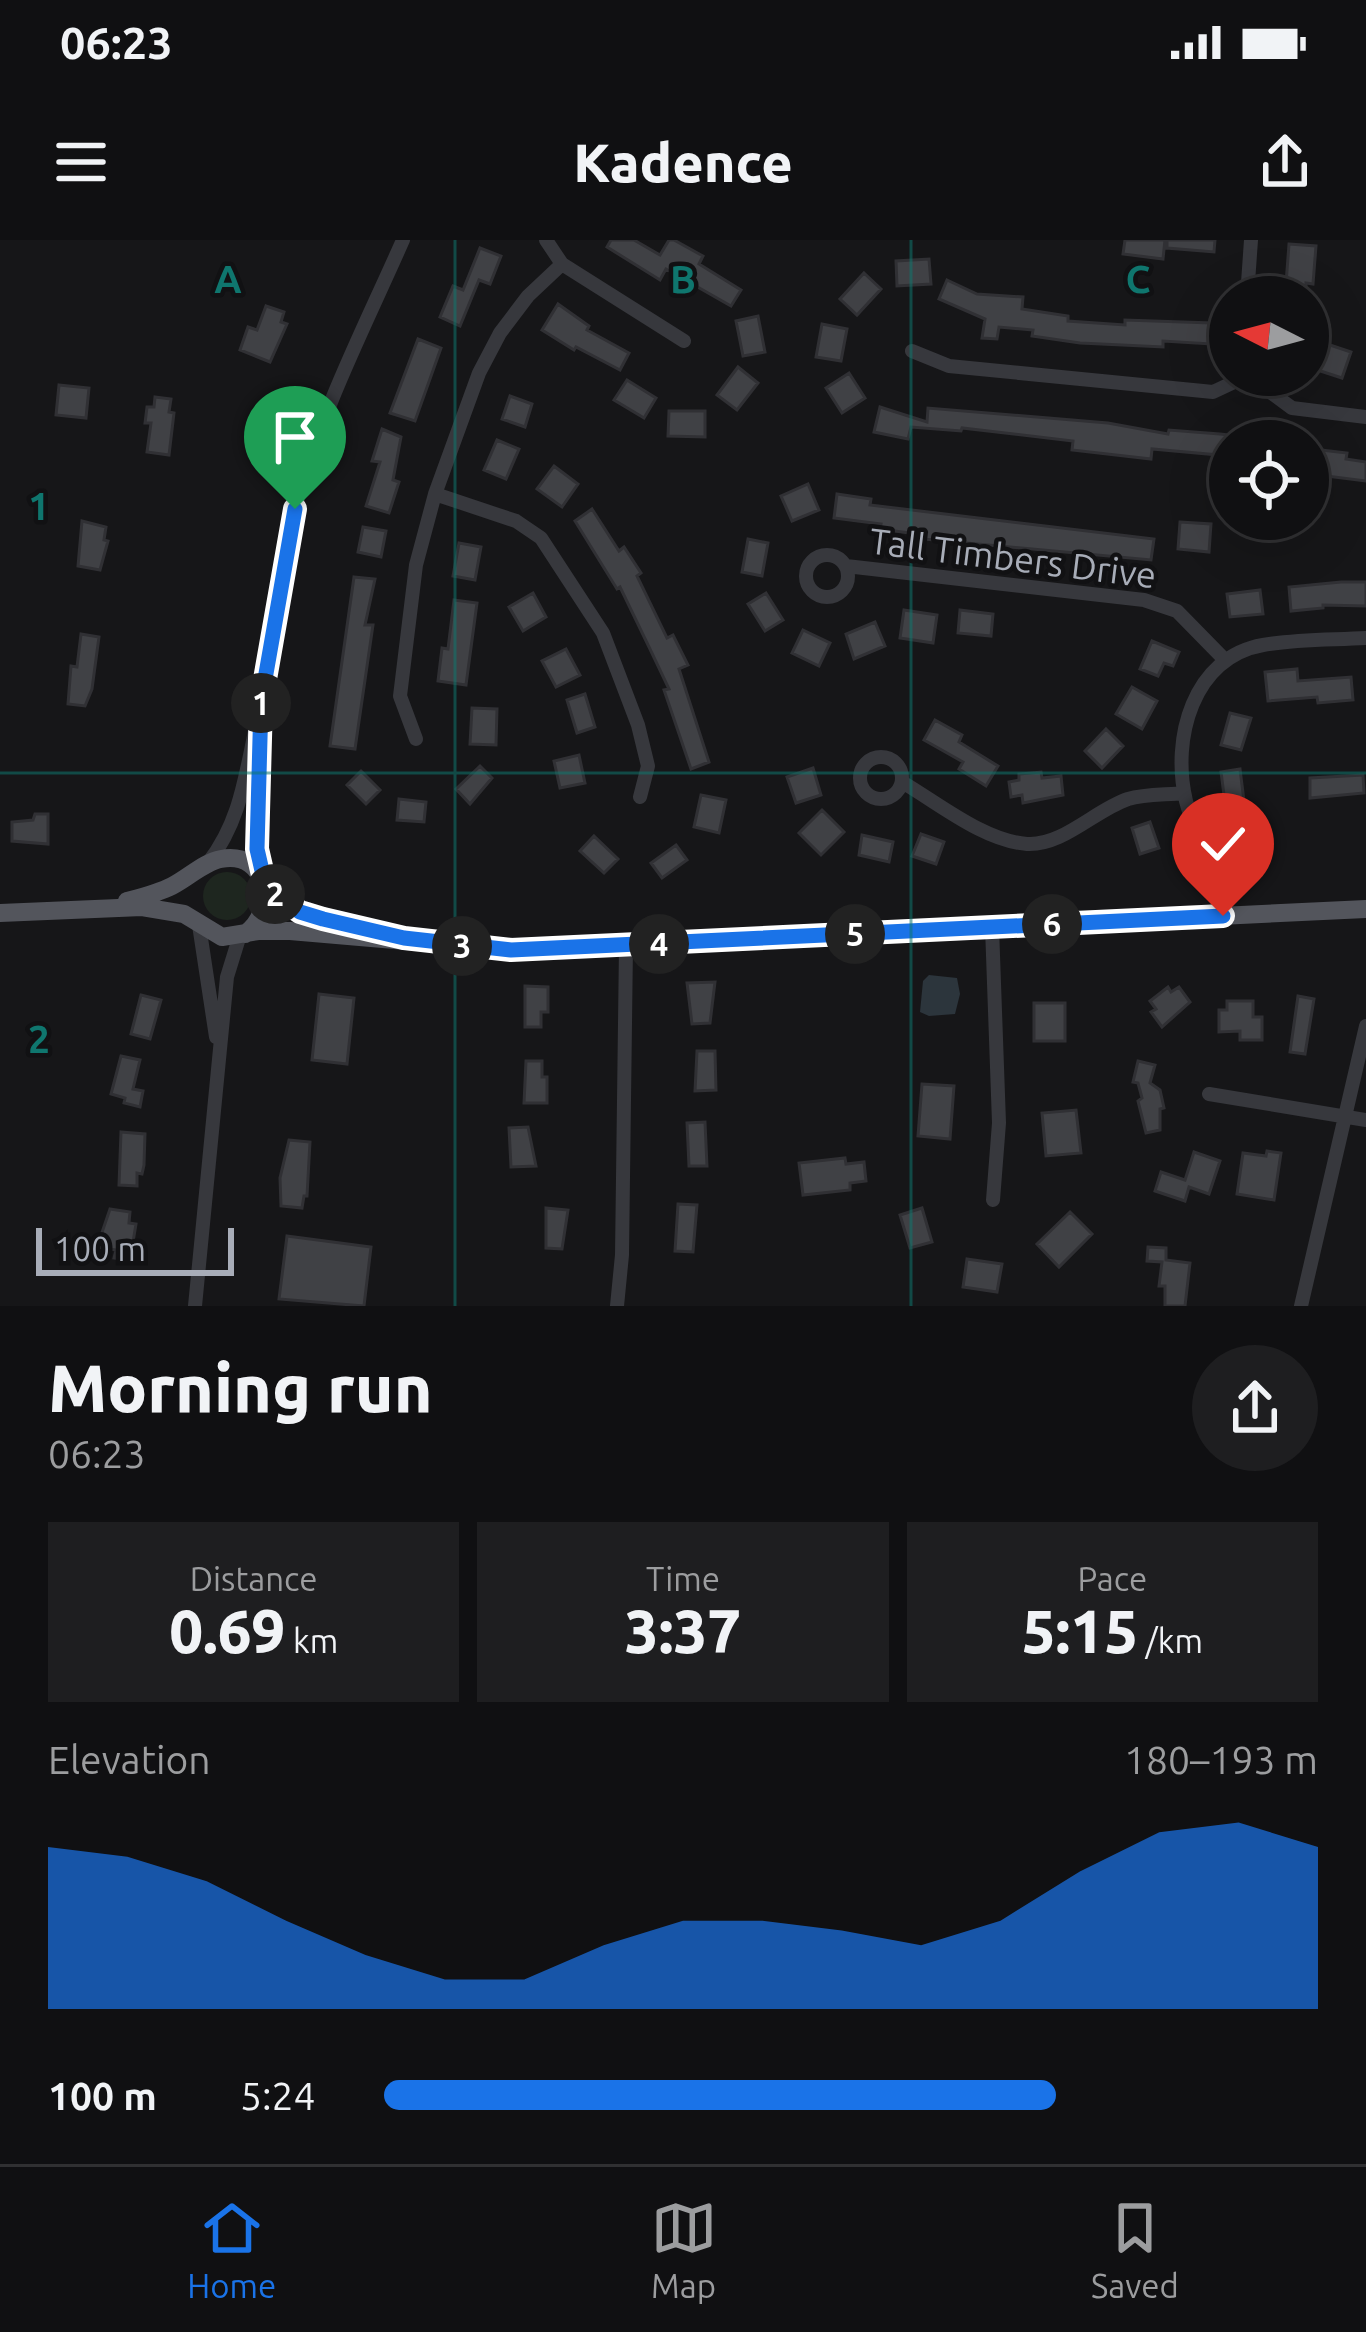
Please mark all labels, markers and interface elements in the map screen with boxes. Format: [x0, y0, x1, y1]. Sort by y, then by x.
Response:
text: 06:23 [60, 17, 173, 68]
icon: menu [48, 129, 114, 195]
icon: share [1252, 129, 1318, 195]
text: Kadence [573, 132, 793, 192]
text: A [214, 257, 242, 300]
text: B [670, 257, 696, 300]
text: C [1126, 257, 1151, 300]
north arrow [1209, 276, 1329, 396]
map controls [1209, 276, 1329, 540]
pin [244, 386, 346, 509]
icon: arrive [262, 404, 328, 470]
button: locate [1209, 420, 1329, 540]
text: 1 [28, 484, 50, 527]
street label: Tall Timbers Drive [867, 520, 1159, 595]
pin: 1 [231, 673, 291, 733]
text: 1 [252, 684, 270, 721]
pin [1172, 793, 1274, 916]
icon: check [1190, 811, 1256, 877]
pin: 2 [245, 864, 305, 924]
text: 2 [266, 875, 284, 912]
pin: 6 [1022, 894, 1082, 954]
pin: 5 [825, 904, 885, 964]
text: 6 [1043, 905, 1061, 942]
pin: 4 [629, 914, 689, 974]
text: 5 [846, 915, 864, 952]
pin: 3 [432, 916, 492, 976]
text: 4 [650, 925, 668, 962]
text: 3 [453, 927, 471, 964]
text: 2 [28, 1017, 50, 1060]
scale bar [36, 1222, 234, 1275]
text: 100 m [54, 1230, 146, 1267]
button: share [1192, 1345, 1318, 1471]
text: Morning run [48, 1350, 433, 1424]
text: 06:23 [48, 1432, 146, 1475]
text: Distance [190, 1560, 318, 1597]
text: Time [646, 1560, 720, 1597]
text: Pace [1077, 1560, 1147, 1597]
text: 0.69 [169, 1597, 285, 1664]
text: 3:37 [625, 1597, 741, 1664]
text: 5:15 [1022, 1597, 1138, 1664]
text: km [285, 1622, 338, 1659]
text: /km [1138, 1622, 1203, 1659]
text: Elevation [48, 1738, 211, 1781]
text: 180–193 m [1124, 1738, 1318, 1781]
text: 100 m [48, 2074, 157, 2117]
text: 5:24 [240, 2074, 316, 2117]
tab: Home [187, 2195, 276, 2304]
tab: Map [651, 2195, 717, 2304]
tab: Saved [1091, 2195, 1179, 2304]

